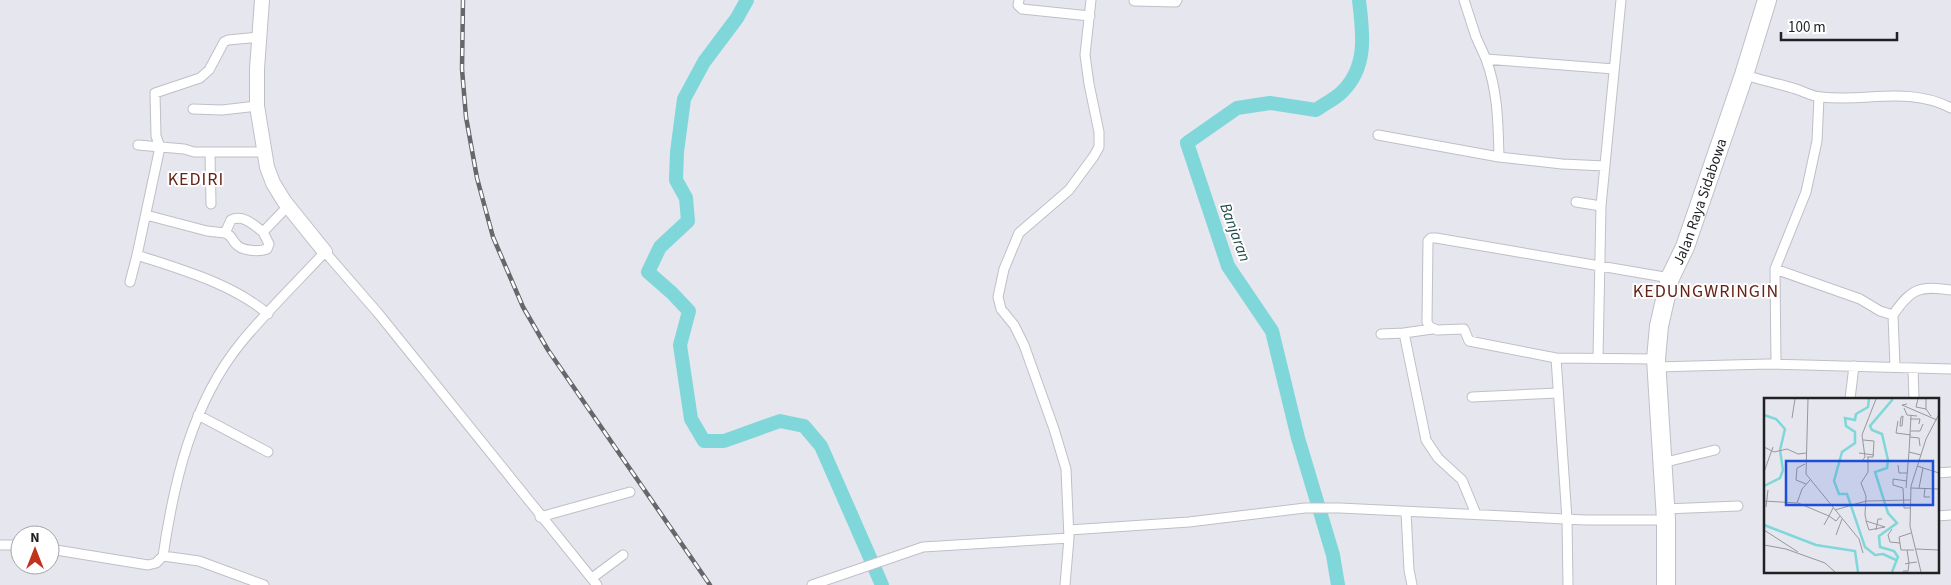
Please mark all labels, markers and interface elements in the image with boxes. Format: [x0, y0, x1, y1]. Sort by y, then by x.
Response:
scale bar [1781, 10, 1897, 42]
text: 100 m [1788, 17, 1826, 38]
street label: Jalan Raya Sidabowa [1668, 136, 1732, 269]
district label: KEDIRI [168, 167, 224, 192]
water label: Banjaran [1214, 200, 1256, 265]
district label: KEDUNGWRINGIN [1633, 279, 1779, 304]
inset map [1764, 398, 1938, 572]
north arrow [10, 525, 60, 575]
text: N [30, 528, 40, 548]

